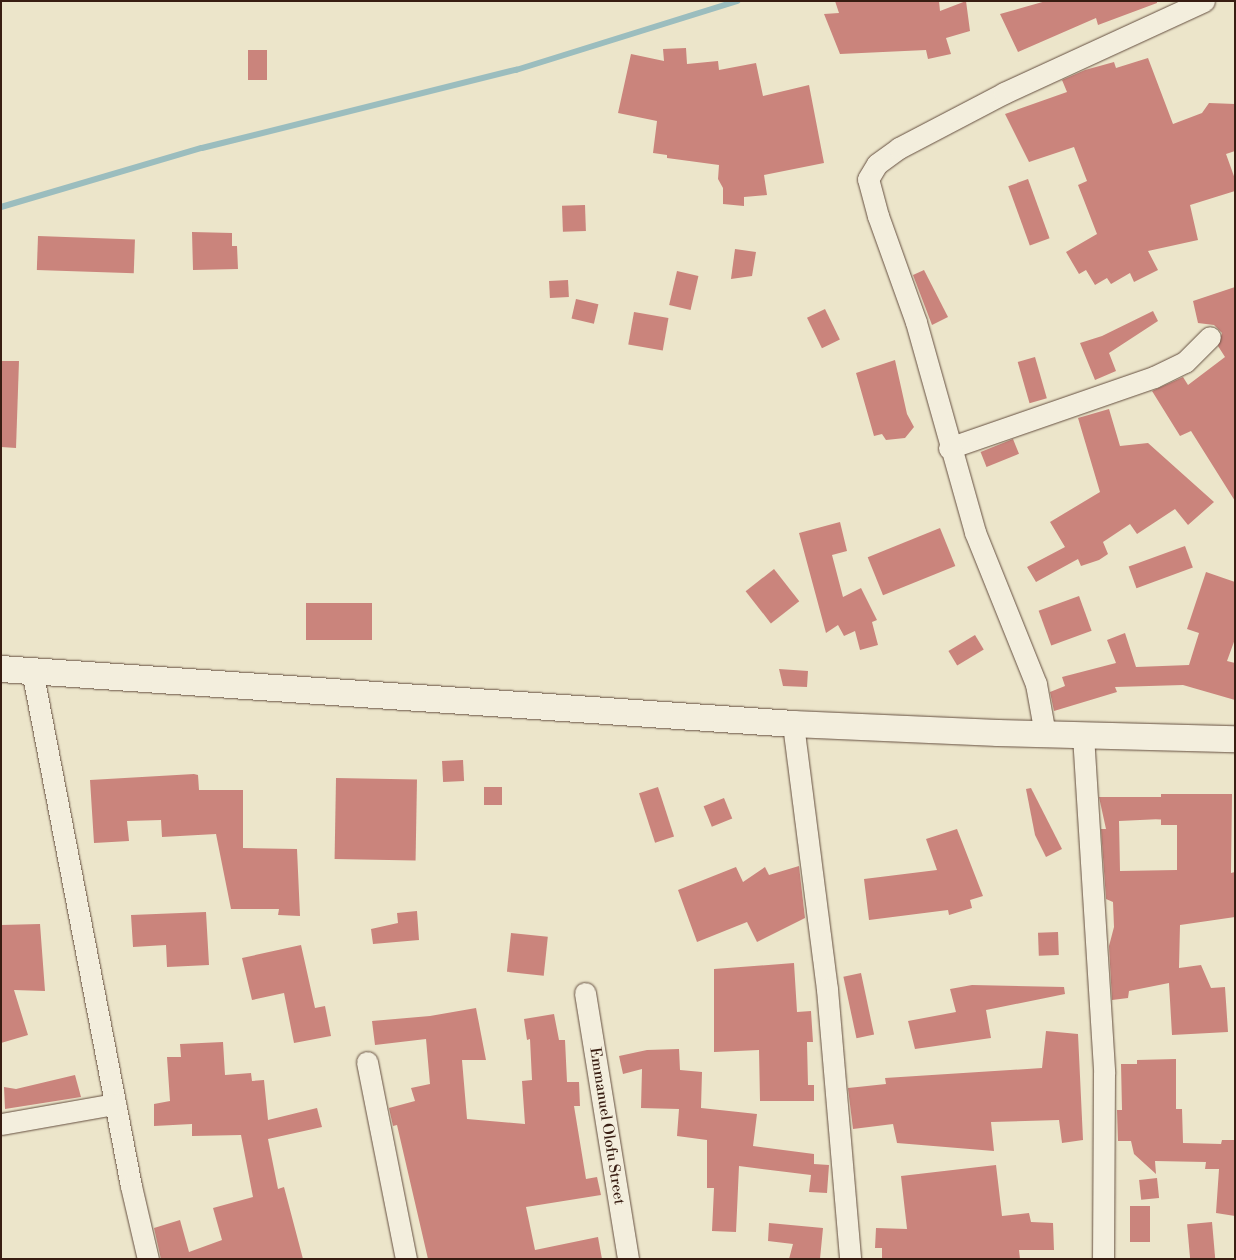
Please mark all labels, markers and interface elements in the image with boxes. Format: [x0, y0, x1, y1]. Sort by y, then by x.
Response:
street label: Emmanuel Olofu Street [586, 1046, 628, 1206]

